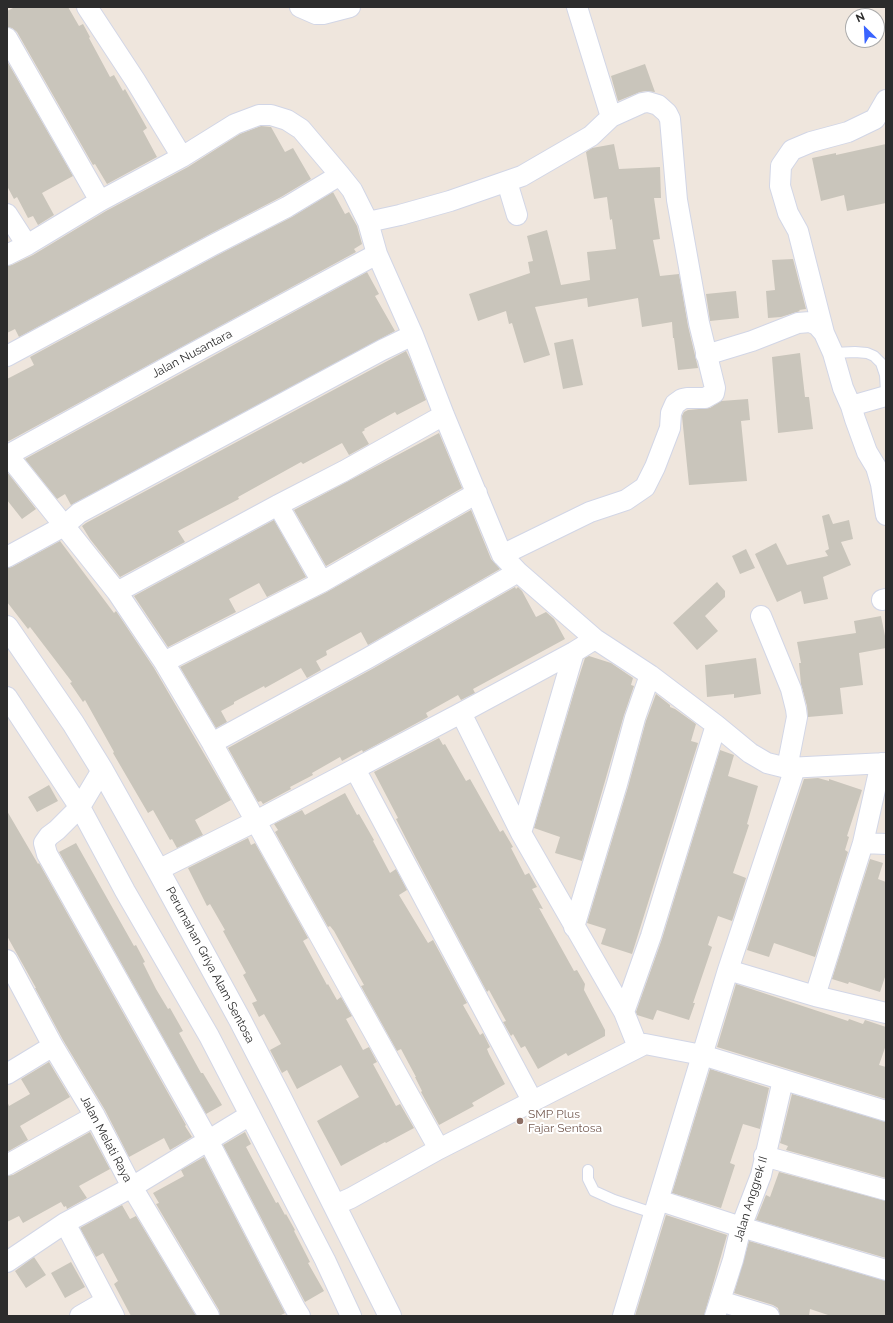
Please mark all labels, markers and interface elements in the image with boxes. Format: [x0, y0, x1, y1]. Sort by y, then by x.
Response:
north arrow [845, 8, 885, 48]
text: N [854, 10, 867, 25]
street label: Jalan Nusantara [149, 327, 235, 381]
street label: Perumahan Griya Alam Sentosa [163, 884, 257, 1046]
street label: Jalan Melati Raya [77, 1093, 135, 1185]
place label: SMP Plus Fajar Sentosa [528, 1107, 602, 1135]
marker: SMP Plus Fajar Sentosa [515, 1116, 525, 1126]
street label: Jalan Anggrek II [731, 1155, 771, 1243]

